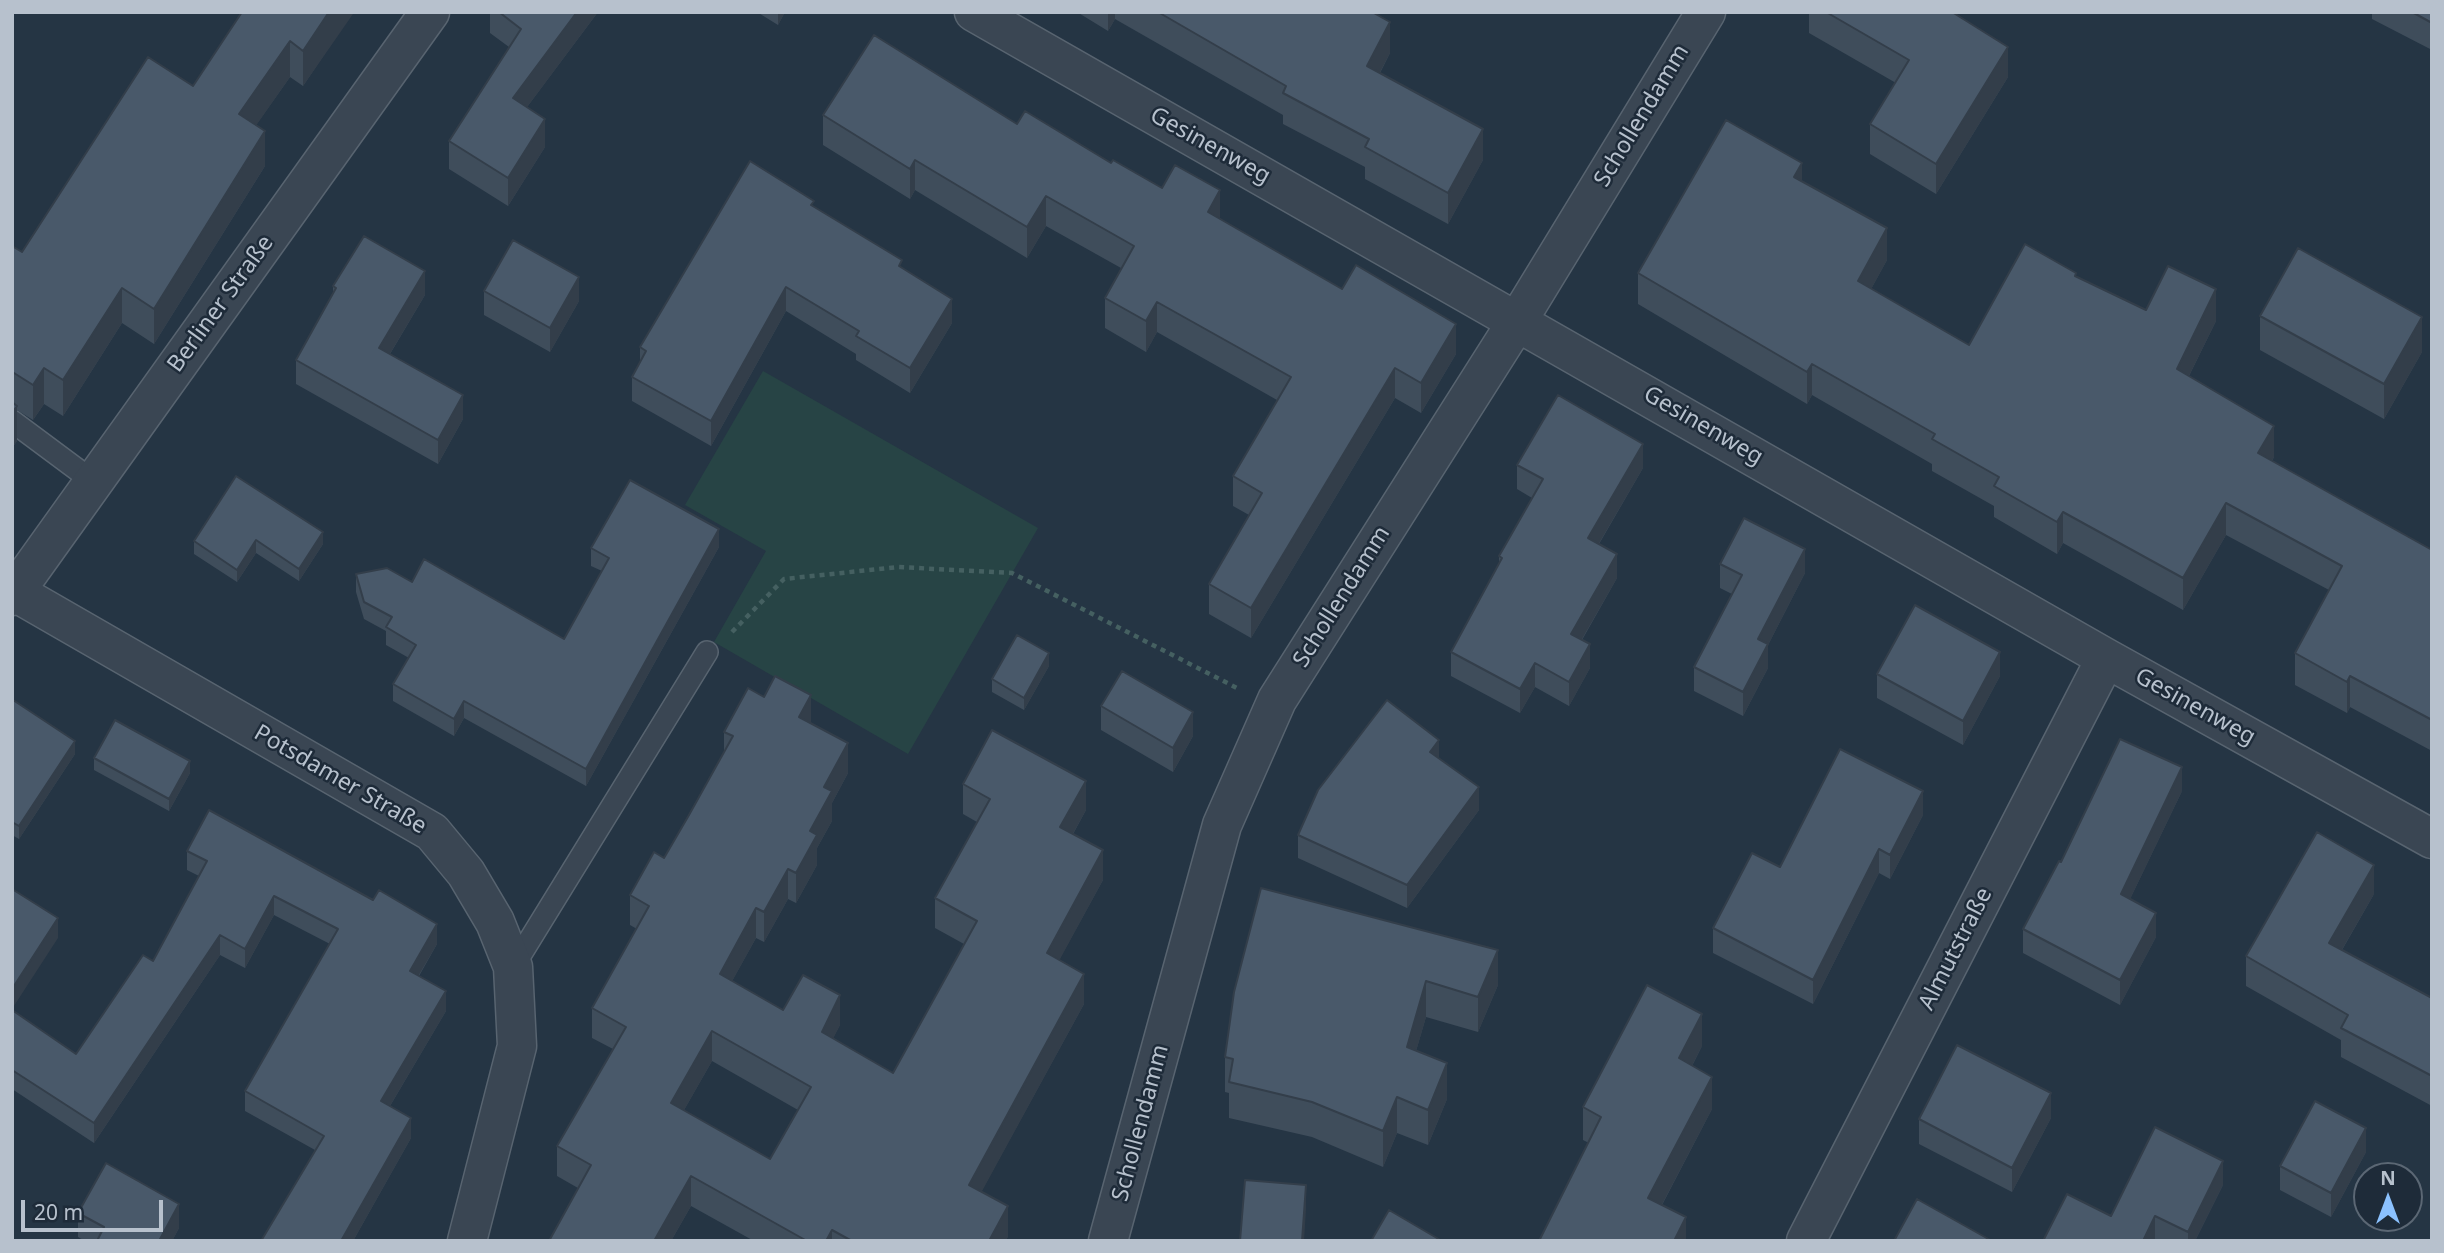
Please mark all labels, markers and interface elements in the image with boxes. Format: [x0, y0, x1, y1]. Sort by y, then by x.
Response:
street label: Schollendamm [1589, 40, 1695, 192]
street label: Gesinenweg [1145, 102, 1275, 190]
street label: Berliner Straße [162, 230, 280, 378]
street label: Gesinenweg [1638, 381, 1768, 471]
street label: Schollendamm [1288, 521, 1396, 673]
street label: Gesinenweg [2130, 663, 2260, 751]
street label: Potsdamer Straße [249, 719, 431, 841]
street label: Almutstraße [1913, 883, 1999, 1015]
street label: Schollendamm [1107, 1042, 1175, 1204]
north arrow [2353, 1162, 2423, 1232]
text: N [2380, 1165, 2396, 1191]
scale bar [24, 1186, 166, 1230]
text: 20 m [34, 1198, 83, 1226]

